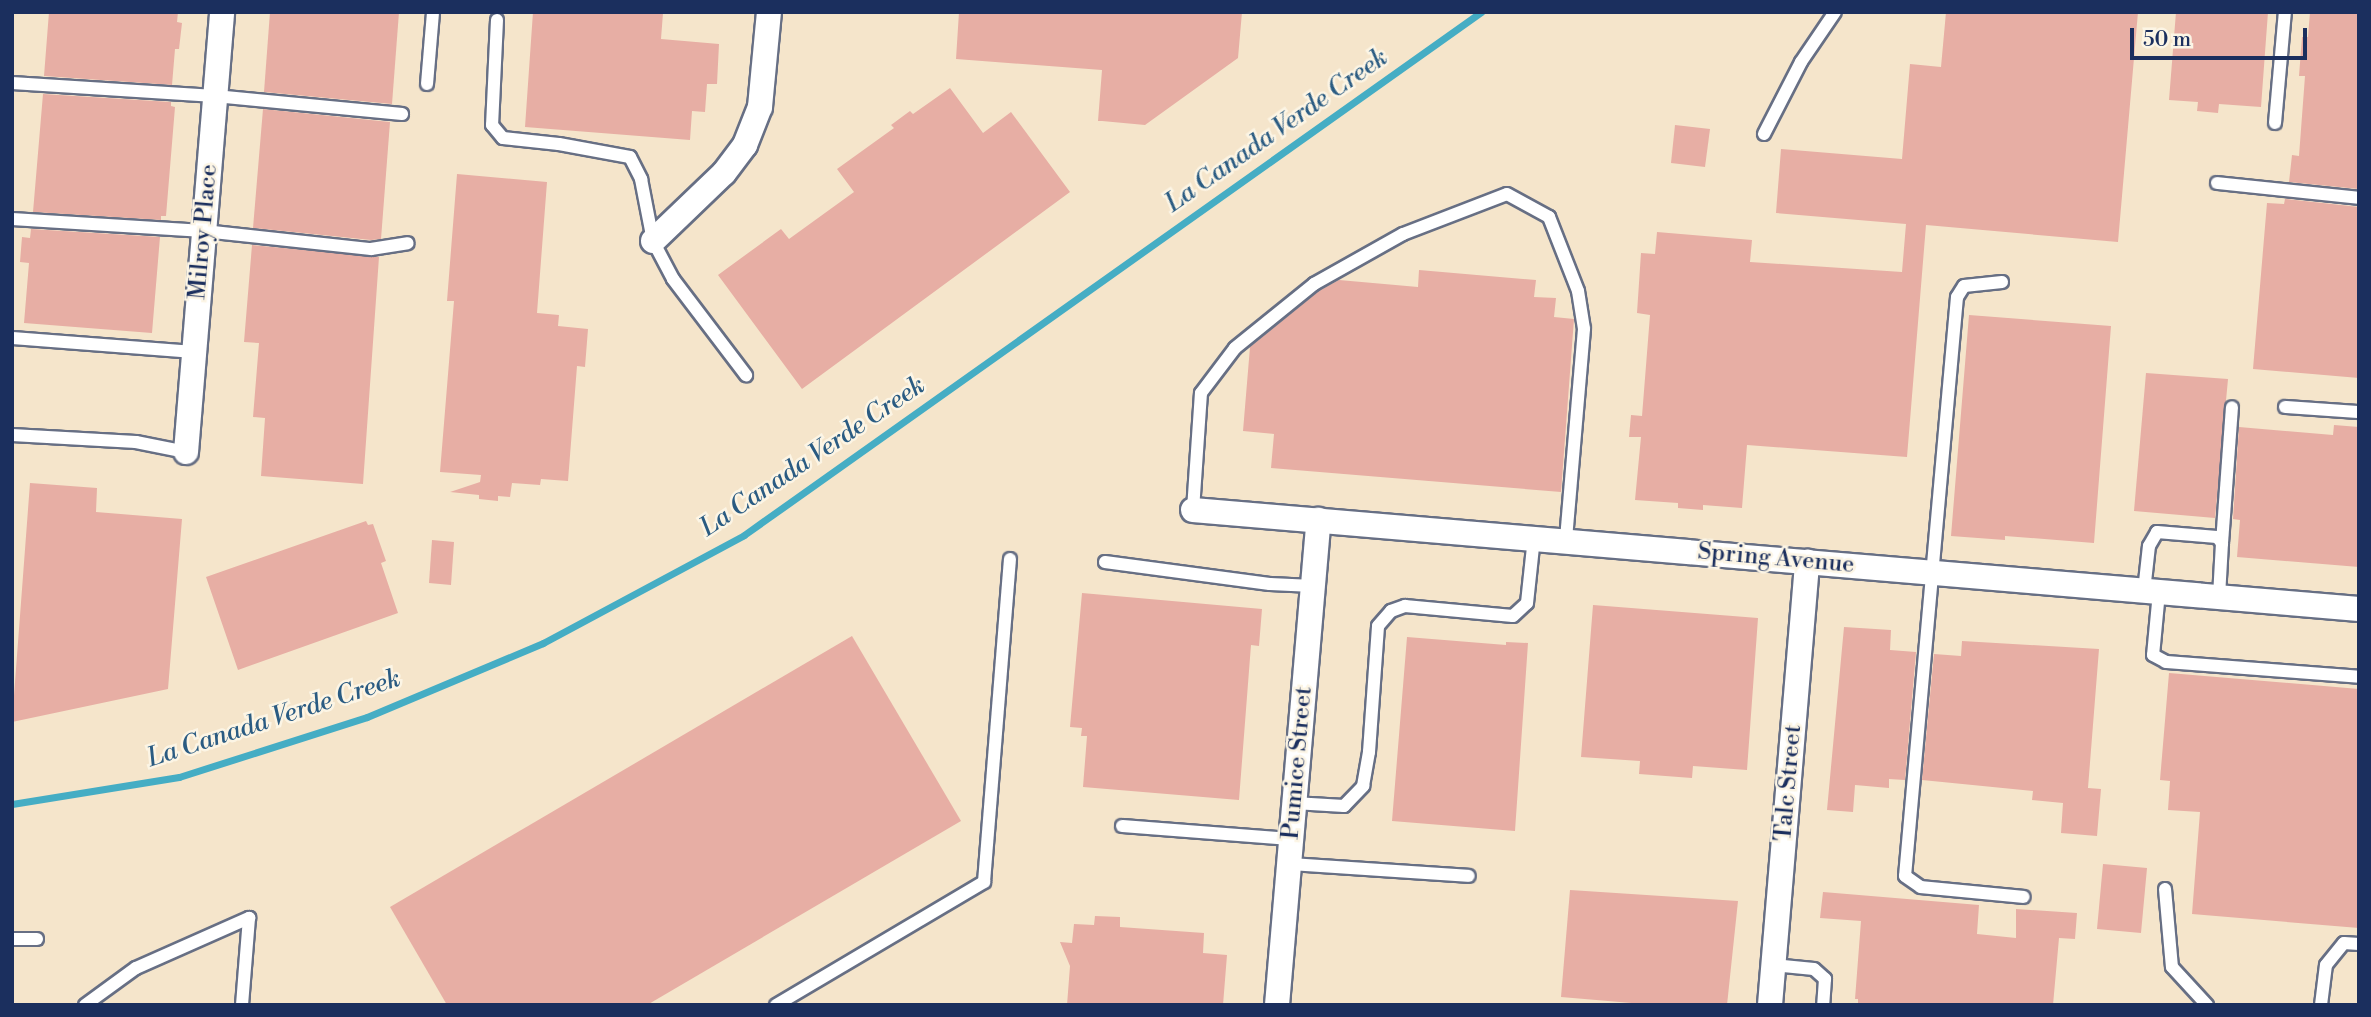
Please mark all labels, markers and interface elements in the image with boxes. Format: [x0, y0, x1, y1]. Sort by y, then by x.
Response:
scale bar [2133, 14, 2310, 58]
text: 50 m [2143, 27, 2191, 53]
water label: La Canada Verde Creek [1160, 42, 1394, 220]
street label: Milroy Place [184, 163, 224, 301]
water label: La Canada Verde Creek [695, 370, 931, 544]
street label: Spring Avenue [1696, 538, 1856, 580]
water label: La Canada Verde Creek [143, 663, 405, 775]
street label: Pumice Street [1277, 685, 1319, 841]
street label: Talc Street [1770, 723, 1808, 843]

